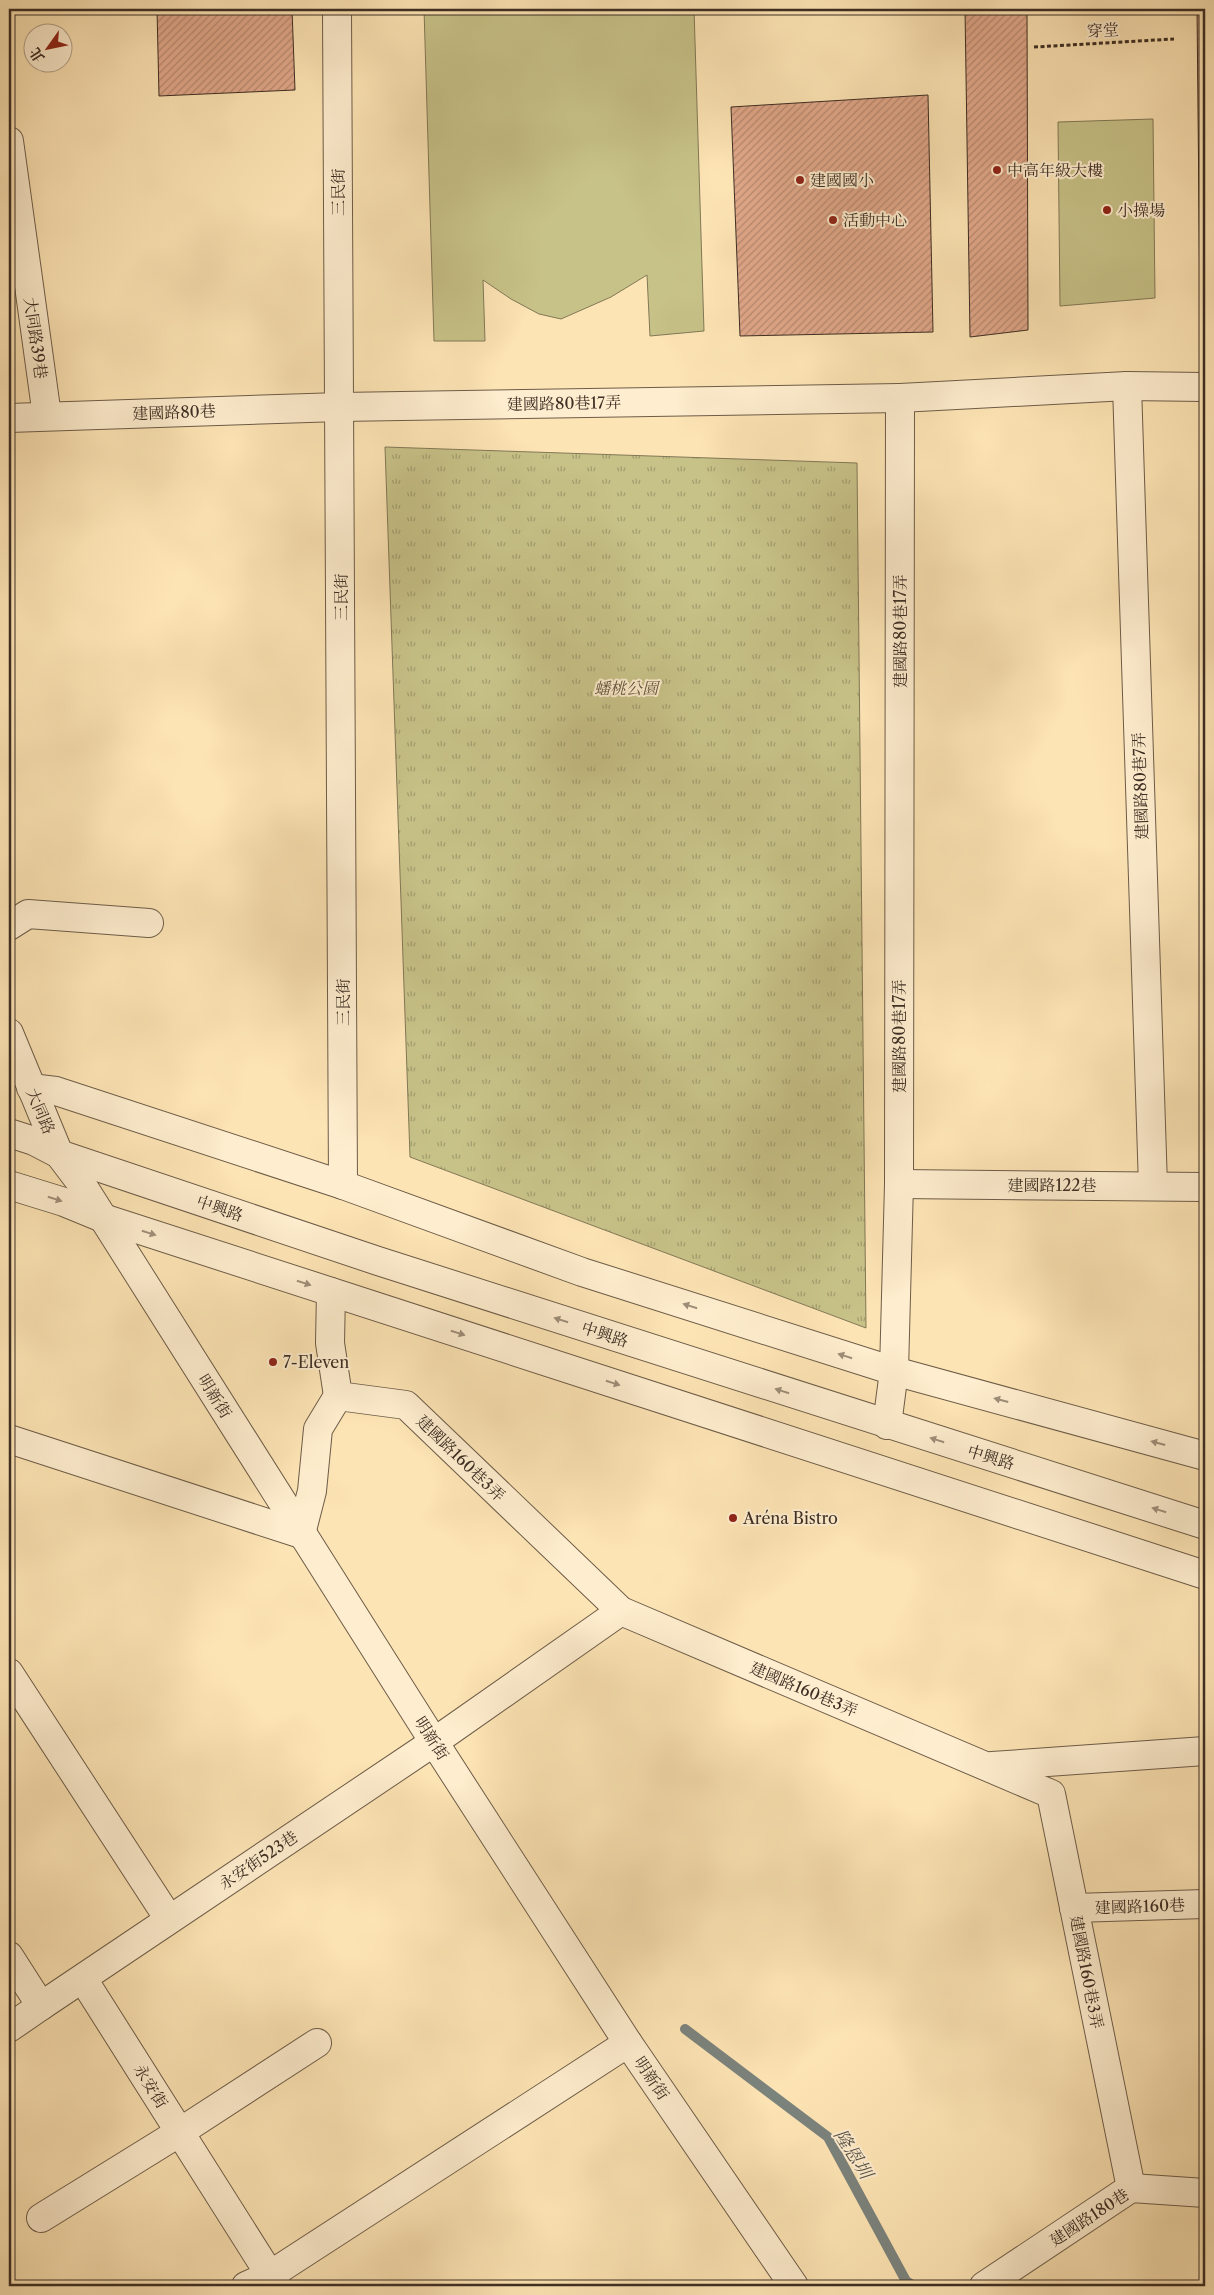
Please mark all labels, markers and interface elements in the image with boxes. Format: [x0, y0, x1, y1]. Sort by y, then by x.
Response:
street label: 穿堂 [1086, 19, 1120, 41]
north arrow [22, 22, 72, 72]
text: 北 [26, 44, 48, 66]
place label: 中高年級大樓 [1007, 160, 1103, 180]
marker: 中高年級大樓 [991, 164, 1003, 176]
street label: 三民街 [328, 168, 348, 216]
place label: 建國國小 [810, 170, 874, 190]
marker: 建國國小 [794, 174, 806, 186]
place label: 小操場 [1117, 200, 1165, 220]
marker: 小操場 [1101, 204, 1113, 216]
place label: 活動中心 [843, 210, 907, 230]
marker: 活動中心 [827, 214, 839, 226]
street label: 大同路39巷 [20, 296, 52, 380]
street label: 建國路80巷17弄 [507, 392, 621, 414]
street label: 建國路80巷 [132, 401, 216, 423]
street label: 三民街 [331, 573, 351, 621]
street label: 建國路80巷17弄 [890, 574, 910, 688]
park label: 蟠桃公園 [594, 678, 661, 698]
street label: 建國路80巷7弄 [1128, 732, 1152, 840]
street label: 三民街 [333, 978, 353, 1026]
street label: 建國路80巷17弄 [889, 979, 909, 1093]
street label: 大同路 [22, 1085, 60, 1137]
street label: 建國路122巷 [1007, 1175, 1097, 1195]
street label: 中興路 [194, 1191, 246, 1225]
one-way arrow [48, 1196, 63, 1204]
one-way arrow [142, 1229, 157, 1237]
one-way arrow [296, 1280, 311, 1287]
one-way arrow [683, 1302, 698, 1310]
one-way arrow [553, 1315, 568, 1323]
street label: 中興路 [579, 1317, 631, 1351]
one-way arrow [451, 1329, 466, 1337]
one-way arrow [838, 1351, 853, 1359]
place label: 7-Eleven [283, 1352, 349, 1372]
marker: 7-Eleven [267, 1356, 279, 1368]
street label: 明新街 [194, 1370, 236, 1422]
one-way arrow [605, 1380, 620, 1387]
one-way arrow [774, 1387, 789, 1395]
one-way arrow [994, 1396, 1009, 1404]
street label: 建國路160巷3弄 [413, 1411, 509, 1505]
one-way arrow [929, 1436, 944, 1444]
one-way arrow [1151, 1439, 1166, 1447]
street label: 中興路 [965, 1440, 1017, 1474]
one-way arrow [1151, 1506, 1166, 1513]
place label: Aréna Bistro [742, 1508, 838, 1528]
marker: Aréna Bistro [727, 1512, 739, 1524]
street label: 建國路160巷3弄 [747, 1657, 861, 1721]
street label: 明新街 [411, 1712, 453, 1764]
street label: 永安街523巷 [215, 1826, 301, 1894]
street label: 建國路160巷 [1095, 1894, 1185, 1918]
street label: 建國路160巷3弄 [1066, 1914, 1108, 2030]
street label: 明新街 [630, 2053, 674, 2103]
street label: 永安街 [130, 2060, 172, 2112]
water label: 隆恩圳 [829, 2125, 878, 2185]
street label: 建國路180巷 [1046, 2184, 1132, 2250]

